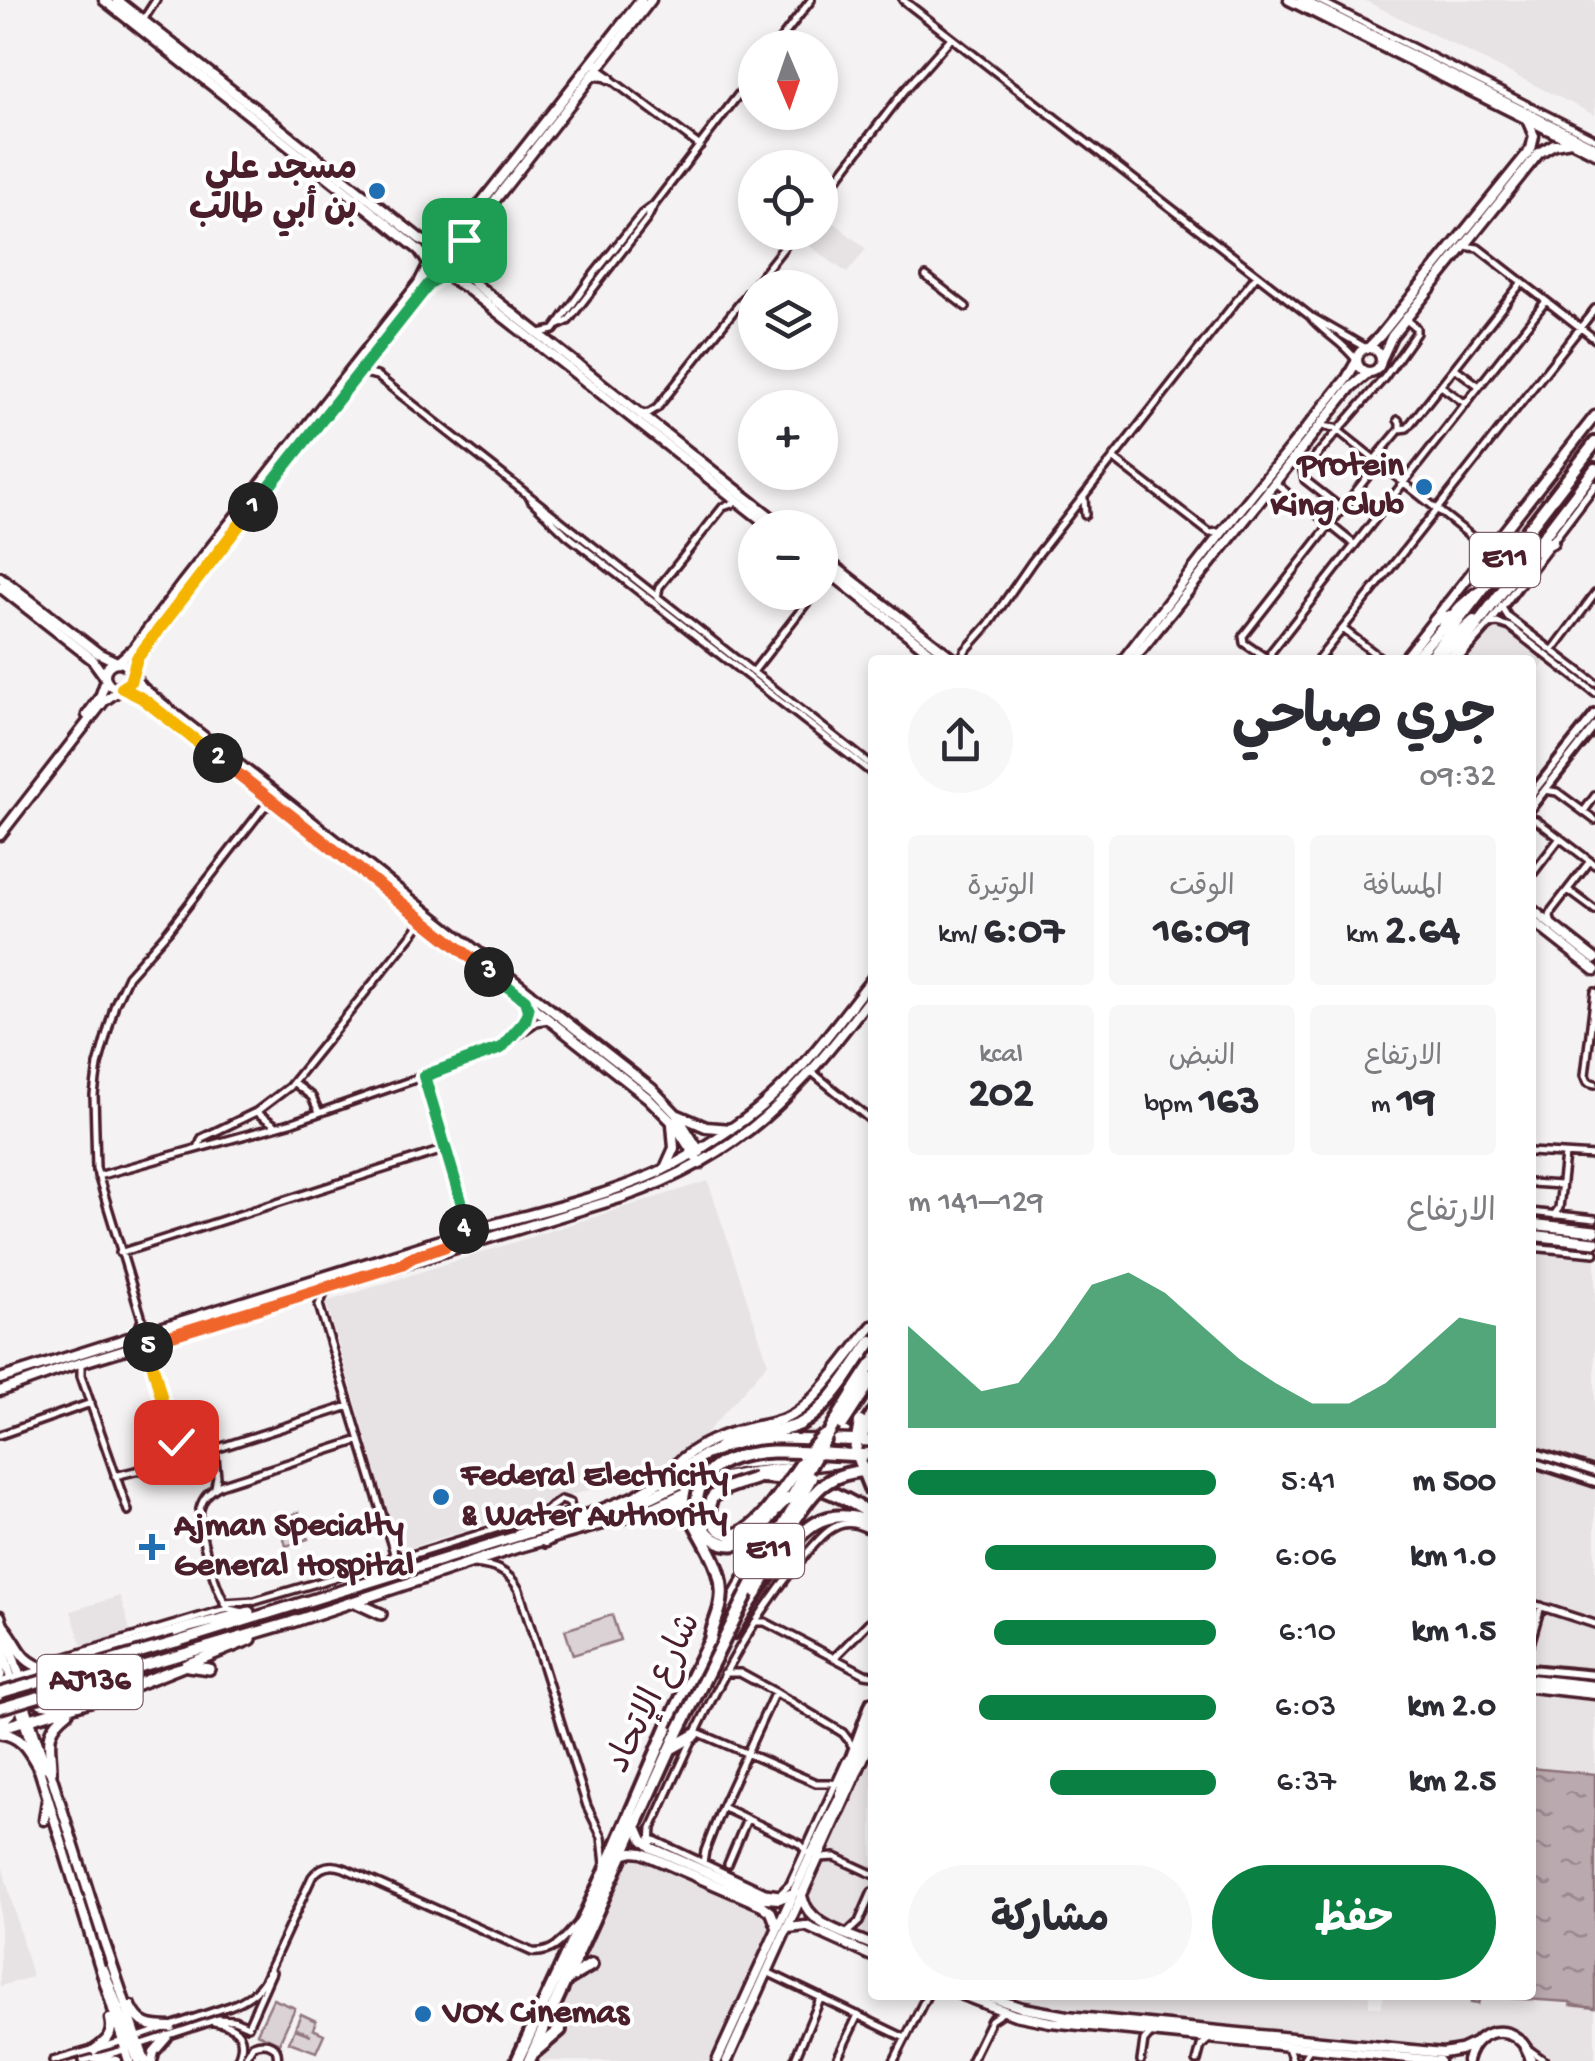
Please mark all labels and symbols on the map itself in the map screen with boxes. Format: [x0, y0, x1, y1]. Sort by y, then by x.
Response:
north arrow [738, 30, 838, 130]
place label: مسجد علي بن أبي طالب [189, 151, 357, 237]
marker: مسجد علي بن أبي طالب [366, 180, 388, 202]
pin [422, 198, 507, 283]
place label: Protein King Club [1270, 447, 1405, 528]
marker: Protein King Club [1413, 476, 1435, 498]
pin: 1 [228, 482, 278, 532]
road number: E11 [1470, 533, 1540, 587]
pin: 2 [193, 733, 243, 783]
pin: 3 [464, 947, 514, 997]
pin: 4 [439, 1204, 489, 1254]
pin: 5 [123, 1322, 173, 1372]
pin [134, 1400, 219, 1485]
place label: Federal Electricity & Water Authority [460, 1457, 729, 1538]
marker: Federal Electricity & Water Authority [430, 1486, 452, 1508]
place label: Ajman Specialty General Hospital [173, 1507, 414, 1588]
road number: E11 [734, 1524, 804, 1578]
marker: Ajman Specialty General Hospital [139, 1534, 165, 1560]
street label: شارع الإتحاد [600, 1607, 712, 1781]
road number: AJ136 [38, 1655, 142, 1709]
place label: VOX Cinemas [441, 1994, 631, 2035]
marker: VOX Cinemas [412, 2003, 434, 2025]

